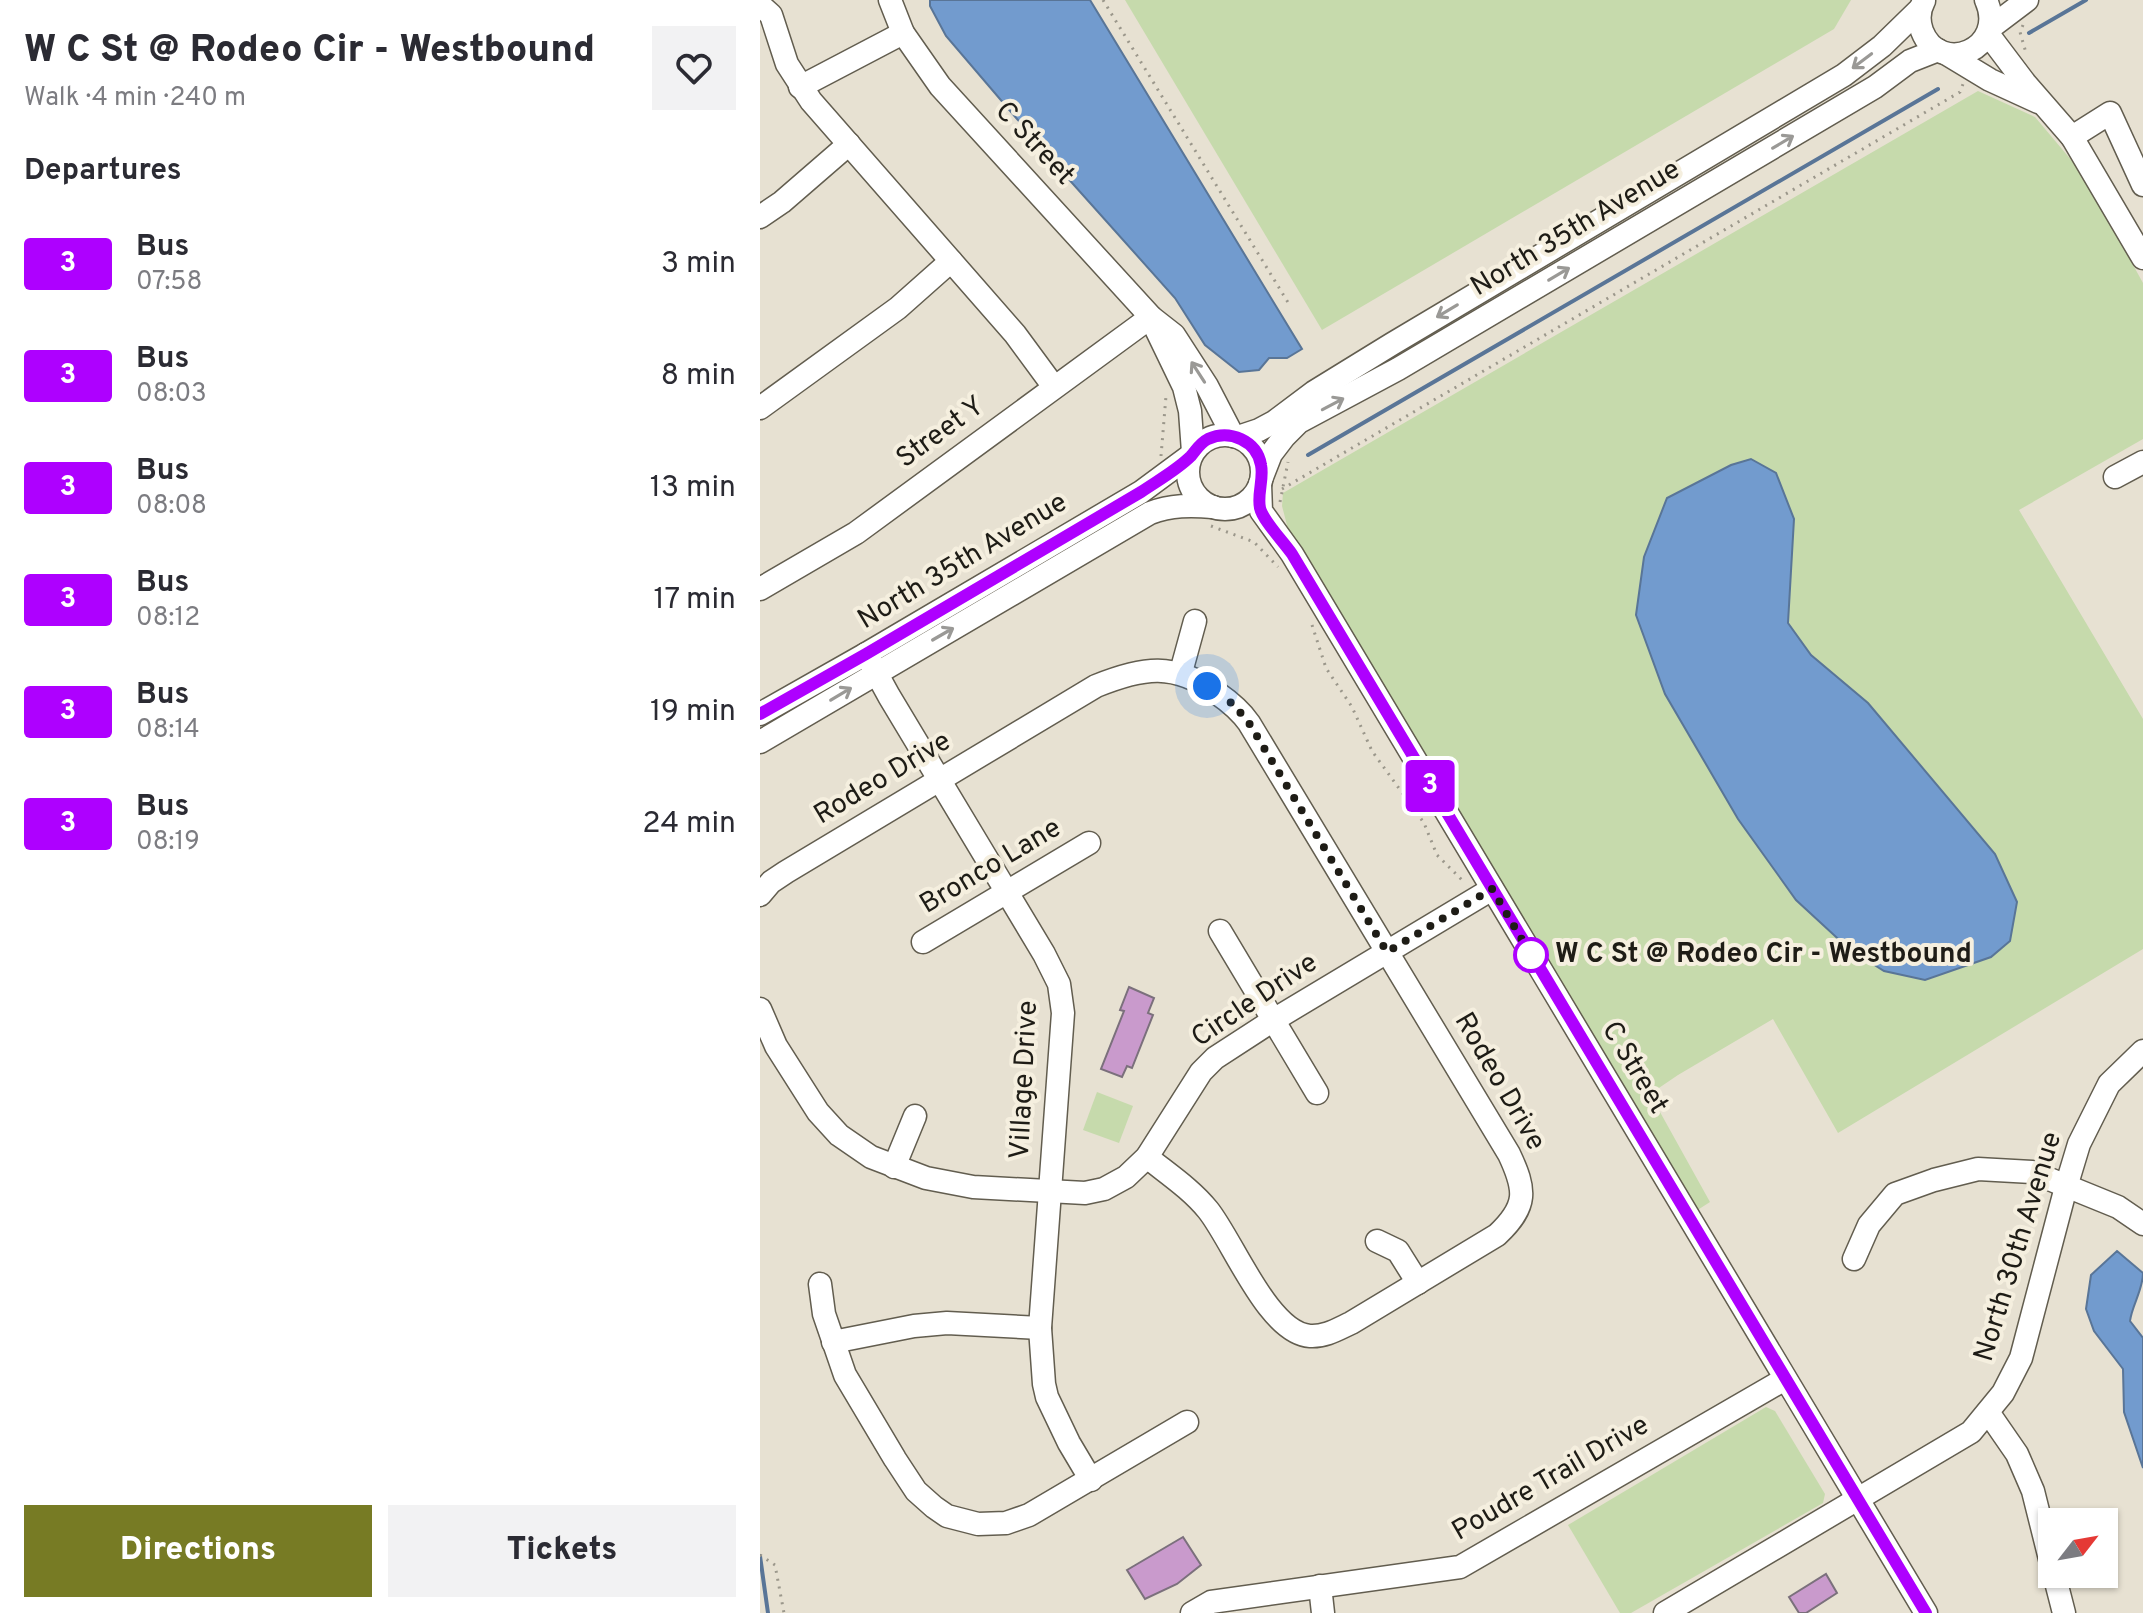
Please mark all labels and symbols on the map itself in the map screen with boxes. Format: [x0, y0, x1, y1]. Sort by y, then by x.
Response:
one-way arrow [1852, 53, 1873, 70]
street label: C Street [986, 95, 1082, 193]
one-way arrow [1771, 134, 1794, 150]
street label: North 35th Avenue [1465, 152, 1687, 306]
one-way arrow [1547, 266, 1570, 282]
one-way arrow [1436, 303, 1459, 319]
one-way arrow [1189, 361, 1206, 383]
street label: Street Y [890, 389, 992, 477]
one-way arrow [1321, 395, 1345, 411]
street label: North 35th Avenue [852, 485, 1074, 639]
one-way arrow [931, 626, 954, 642]
your location [1187, 666, 1227, 706]
one-way arrow [829, 686, 852, 702]
street label: Rodeo Drive [808, 724, 958, 834]
line badge: 3 [1404, 760, 1456, 812]
street label: Bronco Lane [914, 811, 1068, 923]
place label: W C St @ Rodeo Cir - Westbound [1555, 937, 1972, 973]
marker: W C St @ Rodeo Cir - Westbound [1514, 938, 1548, 972]
street label: Circle Drive [1185, 946, 1325, 1056]
street label: Village Drive [1003, 1000, 1047, 1160]
street label: Rodeo Drive [1445, 1006, 1553, 1158]
street label: C Street [1592, 1015, 1676, 1121]
street label: North 30th Avenue [1967, 1128, 2071, 1366]
street label: Poudre Trail Drive [1446, 1408, 1656, 1550]
north arrow [2038, 1508, 2118, 1588]

